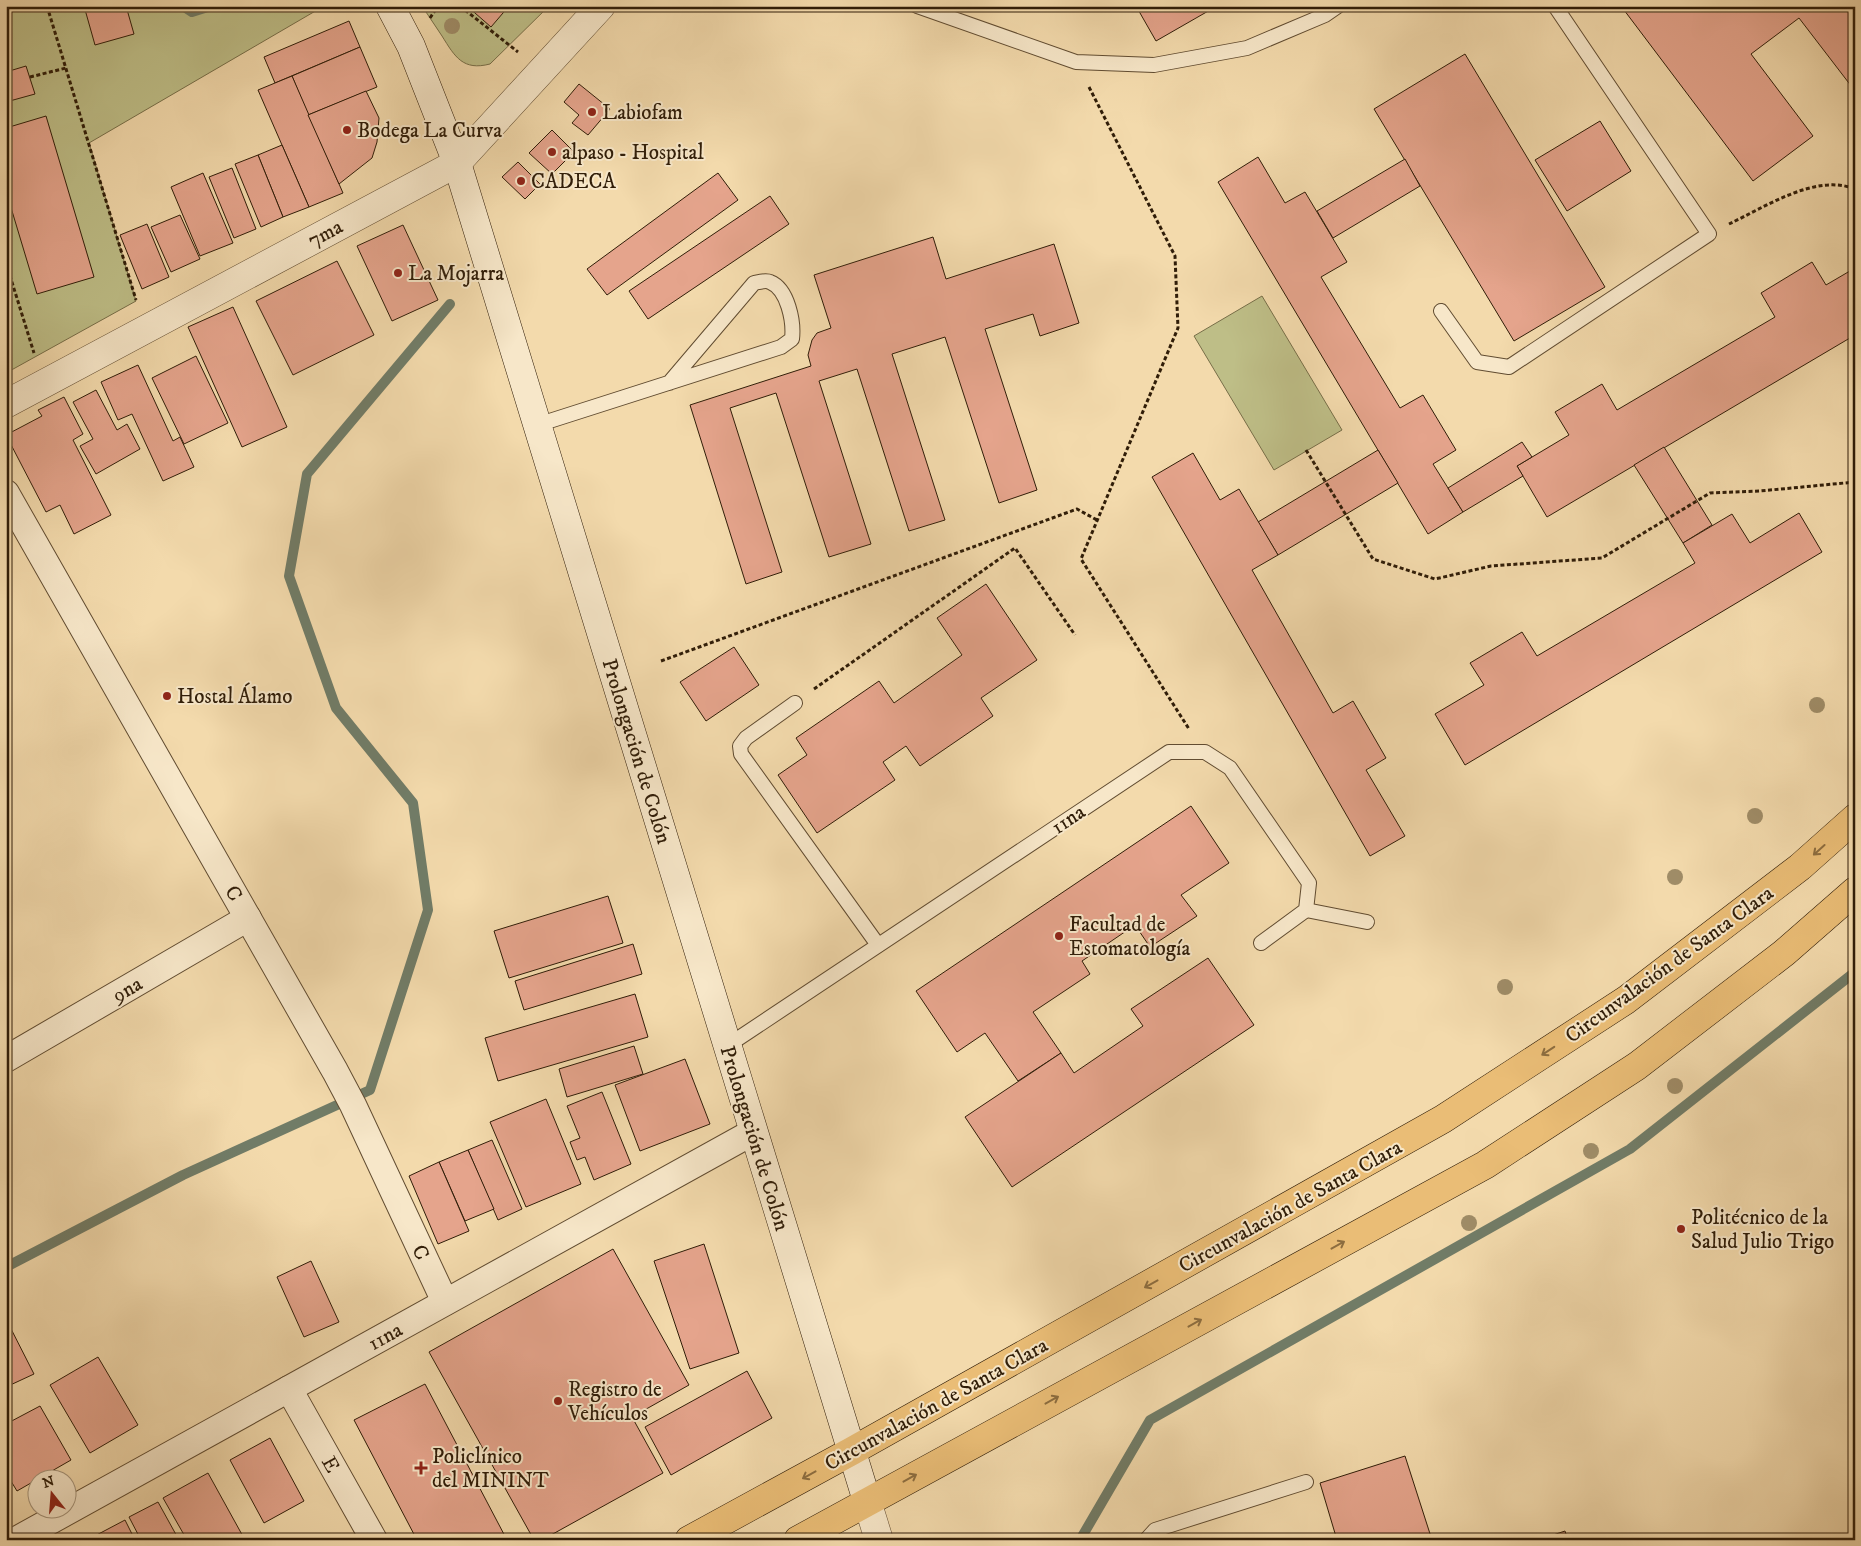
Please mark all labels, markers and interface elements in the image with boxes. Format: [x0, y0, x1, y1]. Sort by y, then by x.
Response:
place label: Labiofam [602, 100, 683, 126]
marker: Labiofam [586, 106, 598, 118]
place label: Bodega La Curva [357, 118, 502, 144]
marker: Bodega La Curva [341, 124, 353, 136]
place label: alpaso - Hospital [562, 140, 704, 166]
marker: alpaso - Hospital [546, 146, 558, 158]
place label: CADECA [531, 169, 617, 195]
marker: CADECA [515, 175, 527, 187]
street label: 7ma [304, 214, 347, 254]
place label: La Mojarra [408, 261, 504, 287]
marker: La Mojarra [392, 267, 404, 279]
street label: Prolongación de Colón [596, 656, 677, 847]
place label: Hostal Álamo [177, 682, 293, 710]
marker: Hostal Álamo [161, 690, 173, 702]
street label: 11na [1047, 799, 1091, 840]
one-way arrow [1812, 844, 1825, 856]
street label: Circunvalación de Santa Clara [1560, 880, 1779, 1049]
street label: C [218, 881, 248, 906]
place label: Facultad de Estomatología [1069, 912, 1190, 962]
marker: Facultad de Estomatología [1053, 930, 1065, 942]
street label: 9na [107, 971, 147, 1009]
street label: Prolongación de Colón [714, 1043, 795, 1234]
one-way arrow [1541, 1046, 1555, 1057]
street label: Circunvalación de Santa Clara [1174, 1135, 1407, 1279]
place label: Politécnico de la Salud Julio Trigo [1691, 1205, 1834, 1255]
marker: Politécnico de la Salud Julio Trigo [1675, 1223, 1687, 1235]
one-way arrow [1330, 1240, 1345, 1249]
street label: C [405, 1241, 435, 1264]
one-way arrow [1144, 1279, 1159, 1289]
street label: 11na [364, 1317, 407, 1357]
one-way arrow [1188, 1318, 1203, 1328]
street label: Circunvalación de Santa Clara [820, 1333, 1053, 1477]
place label: Registro de Vehículos [567, 1377, 662, 1427]
marker: Registro de Vehículos [552, 1395, 564, 1407]
one-way arrow [1045, 1395, 1059, 1405]
place label: Policlínico del MININT [432, 1444, 549, 1494]
street label: E [315, 1452, 345, 1477]
marker: Policlínico del MININT [414, 1461, 428, 1475]
north arrow [28, 1468, 78, 1518]
one-way arrow [801, 1470, 816, 1480]
text: N [40, 1472, 57, 1493]
one-way arrow [902, 1473, 917, 1483]

